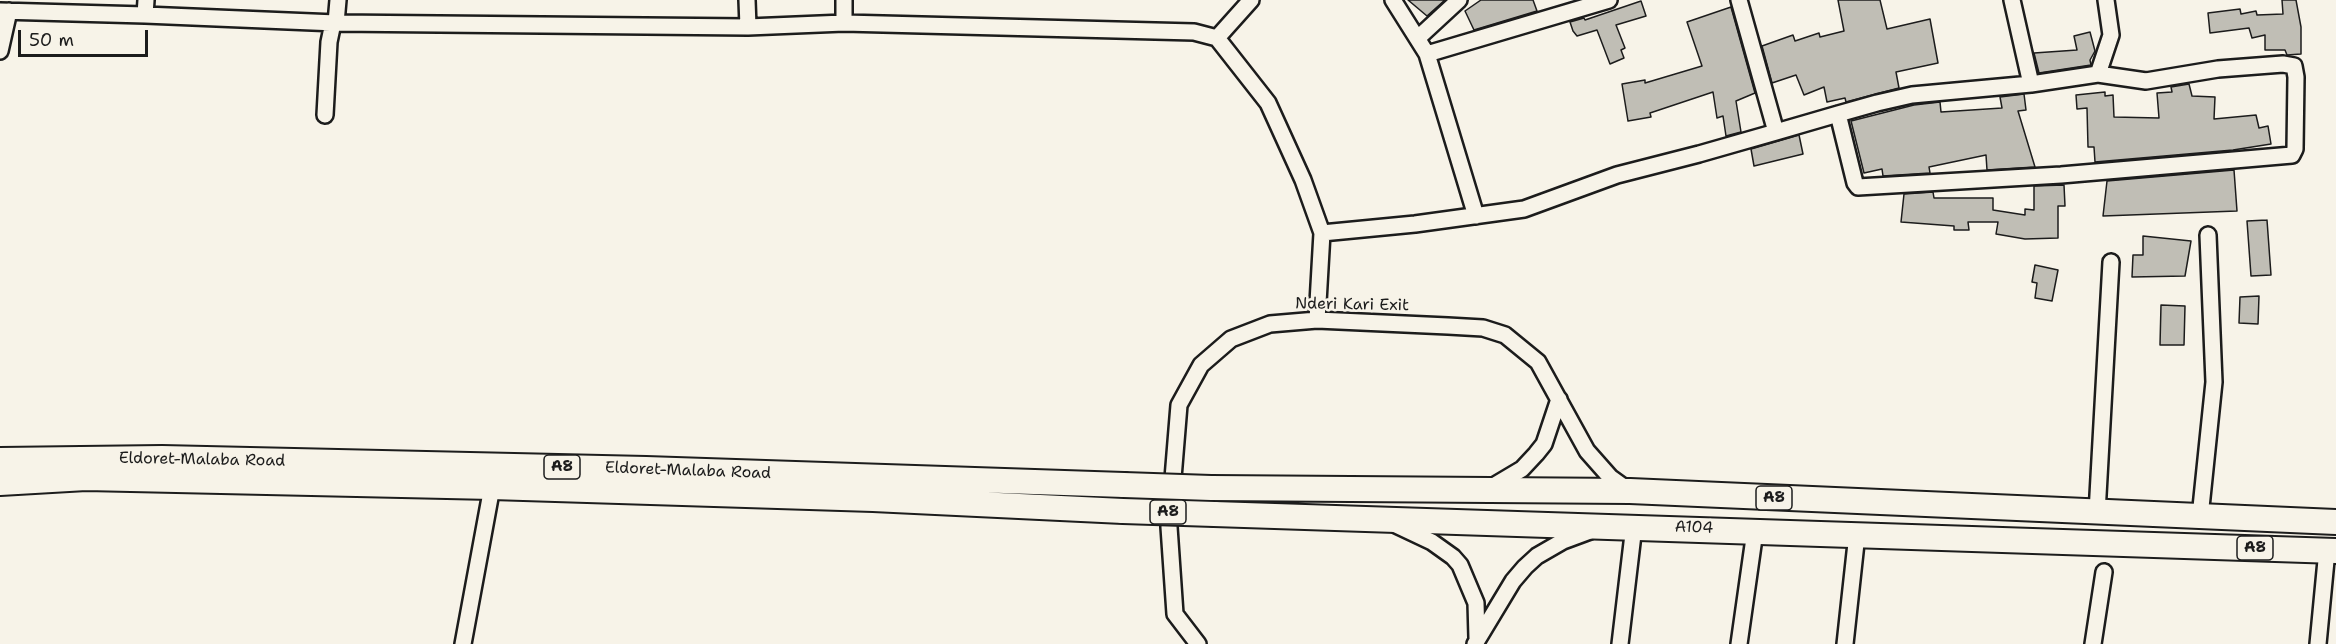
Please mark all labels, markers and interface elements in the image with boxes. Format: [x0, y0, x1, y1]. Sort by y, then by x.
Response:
scale bar [21, 18, 152, 56]
text: 50 m [29, 28, 74, 52]
street label: Nderi Kari Exit [1295, 294, 1409, 316]
street label: Eldoret-Malaba Road [119, 449, 285, 471]
road number: A8 [544, 455, 580, 479]
street label: Eldoret-Malaba Road [605, 459, 771, 483]
road number: A8 [1756, 486, 1792, 510]
road number: A8 [1150, 500, 1186, 524]
street label: A104 [1674, 518, 1714, 538]
road number: A8 [2237, 536, 2273, 560]

